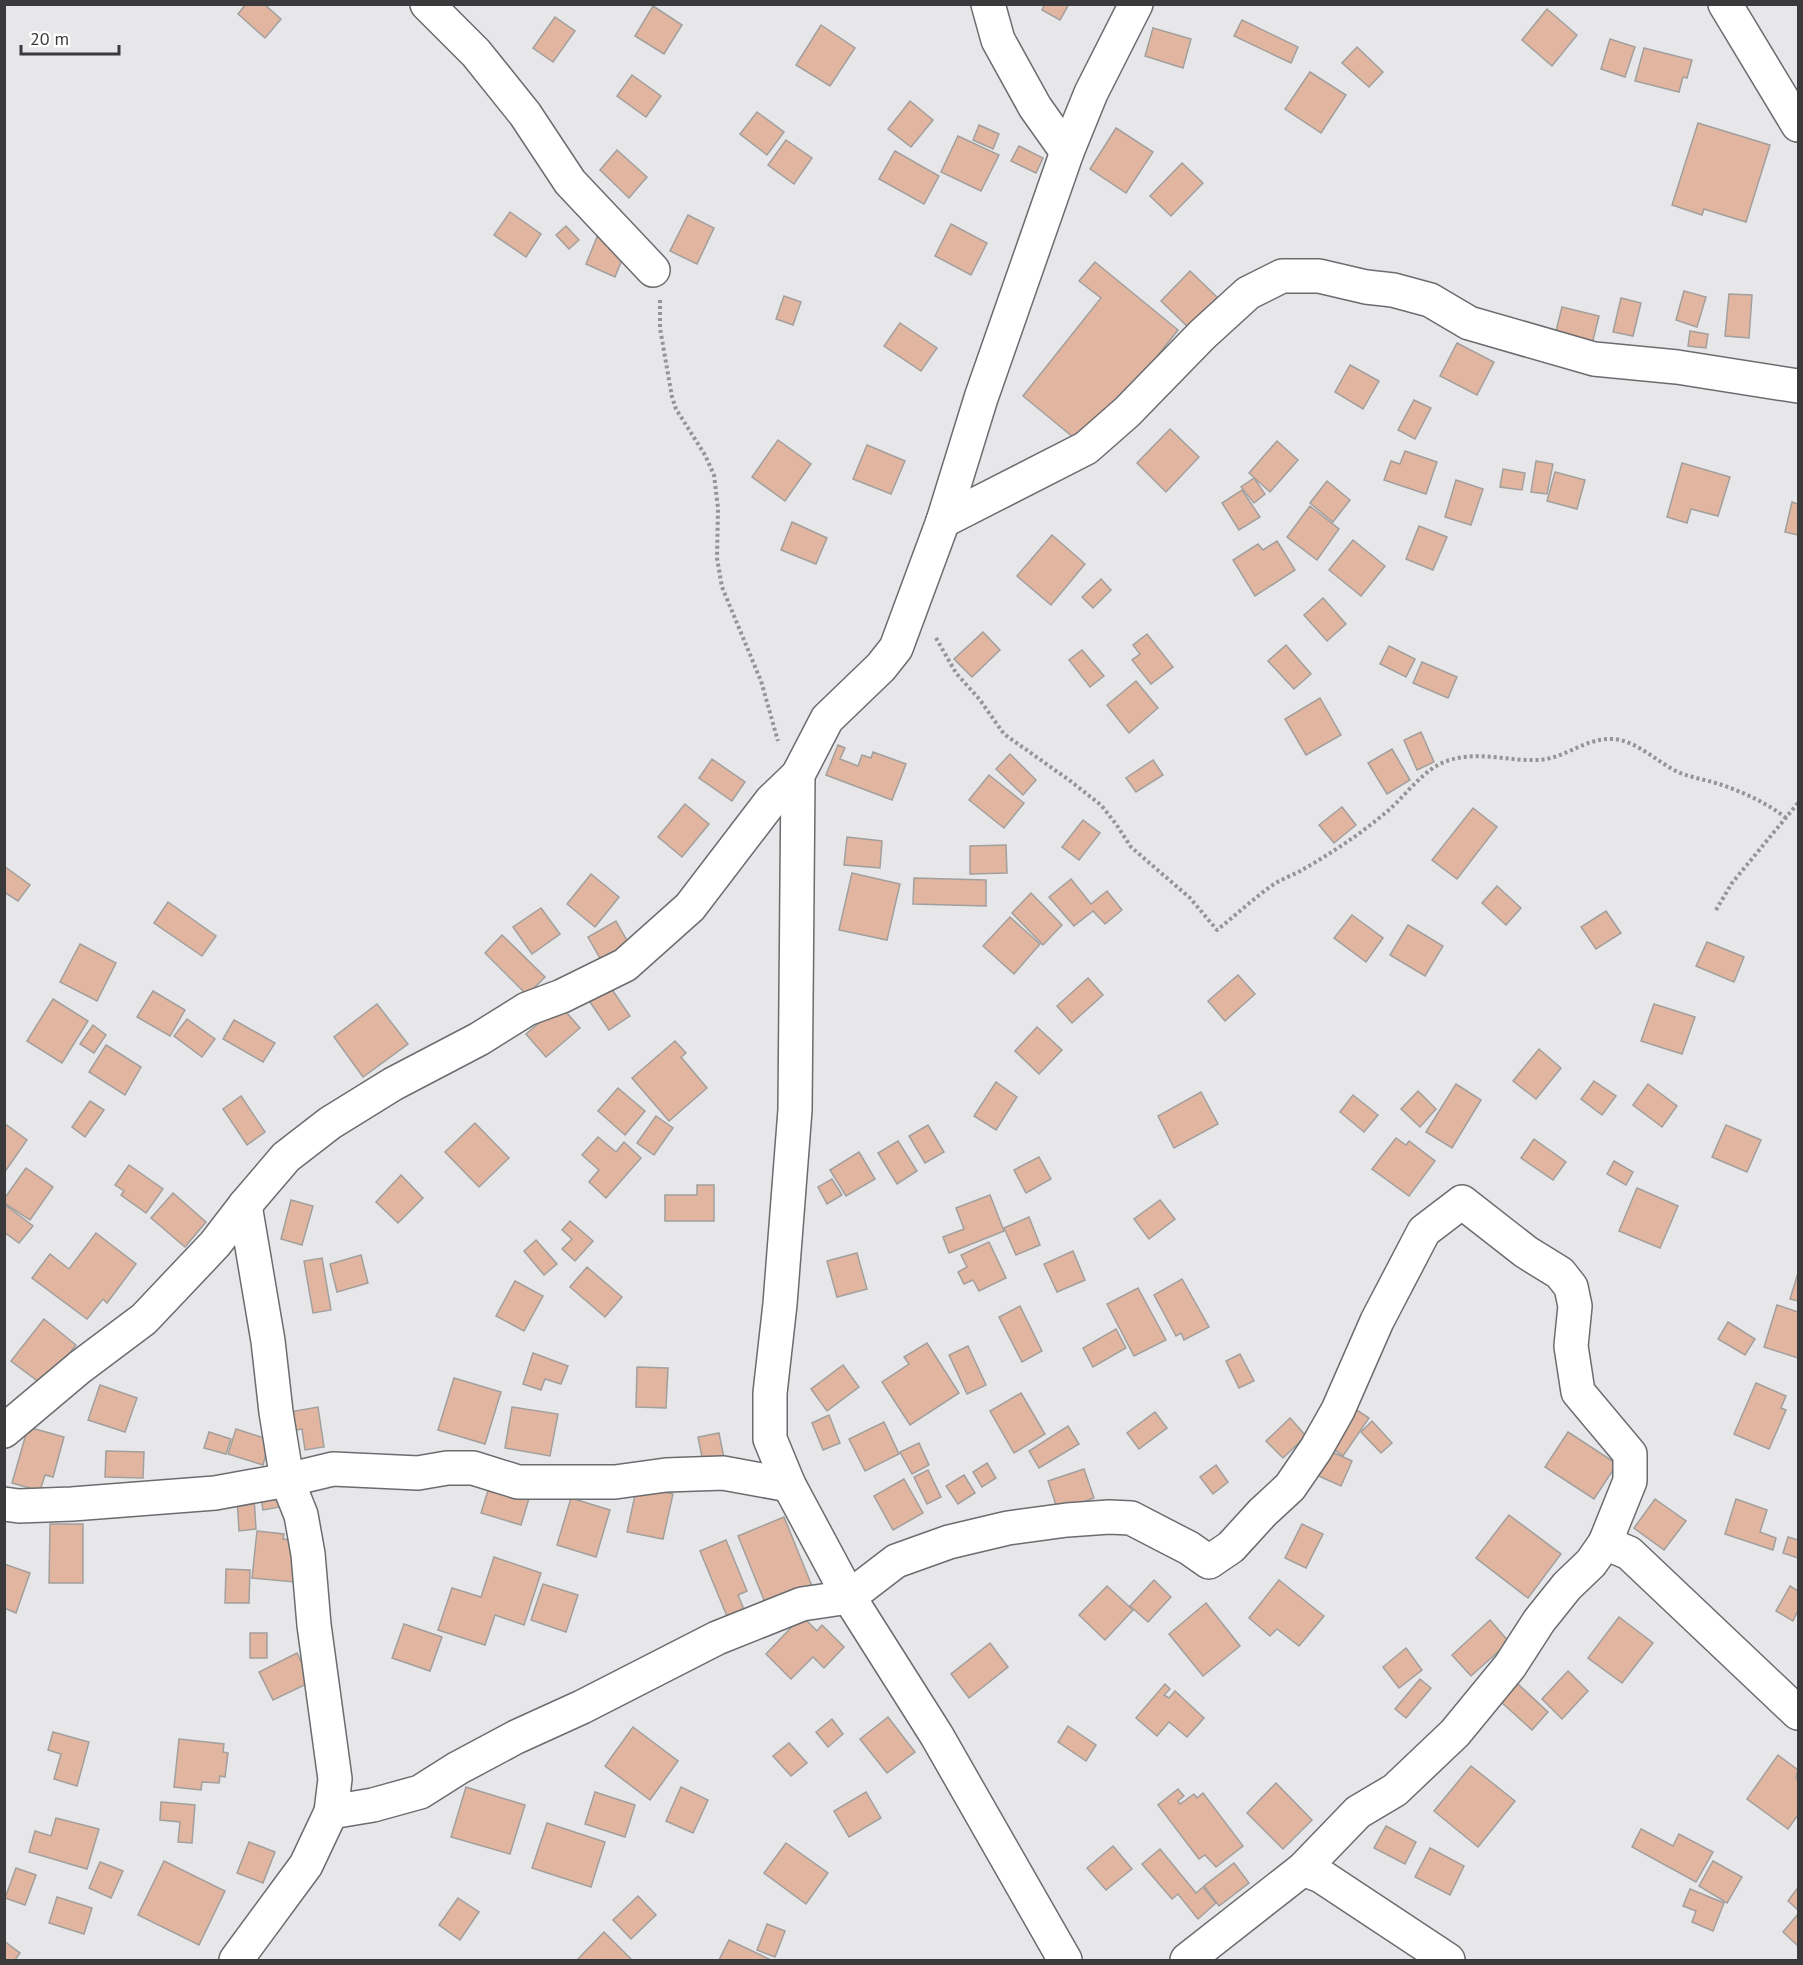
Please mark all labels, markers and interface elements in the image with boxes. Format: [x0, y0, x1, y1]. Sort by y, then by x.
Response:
scale bar [21, 18, 118, 56]
text: 20 m [30, 27, 69, 50]

